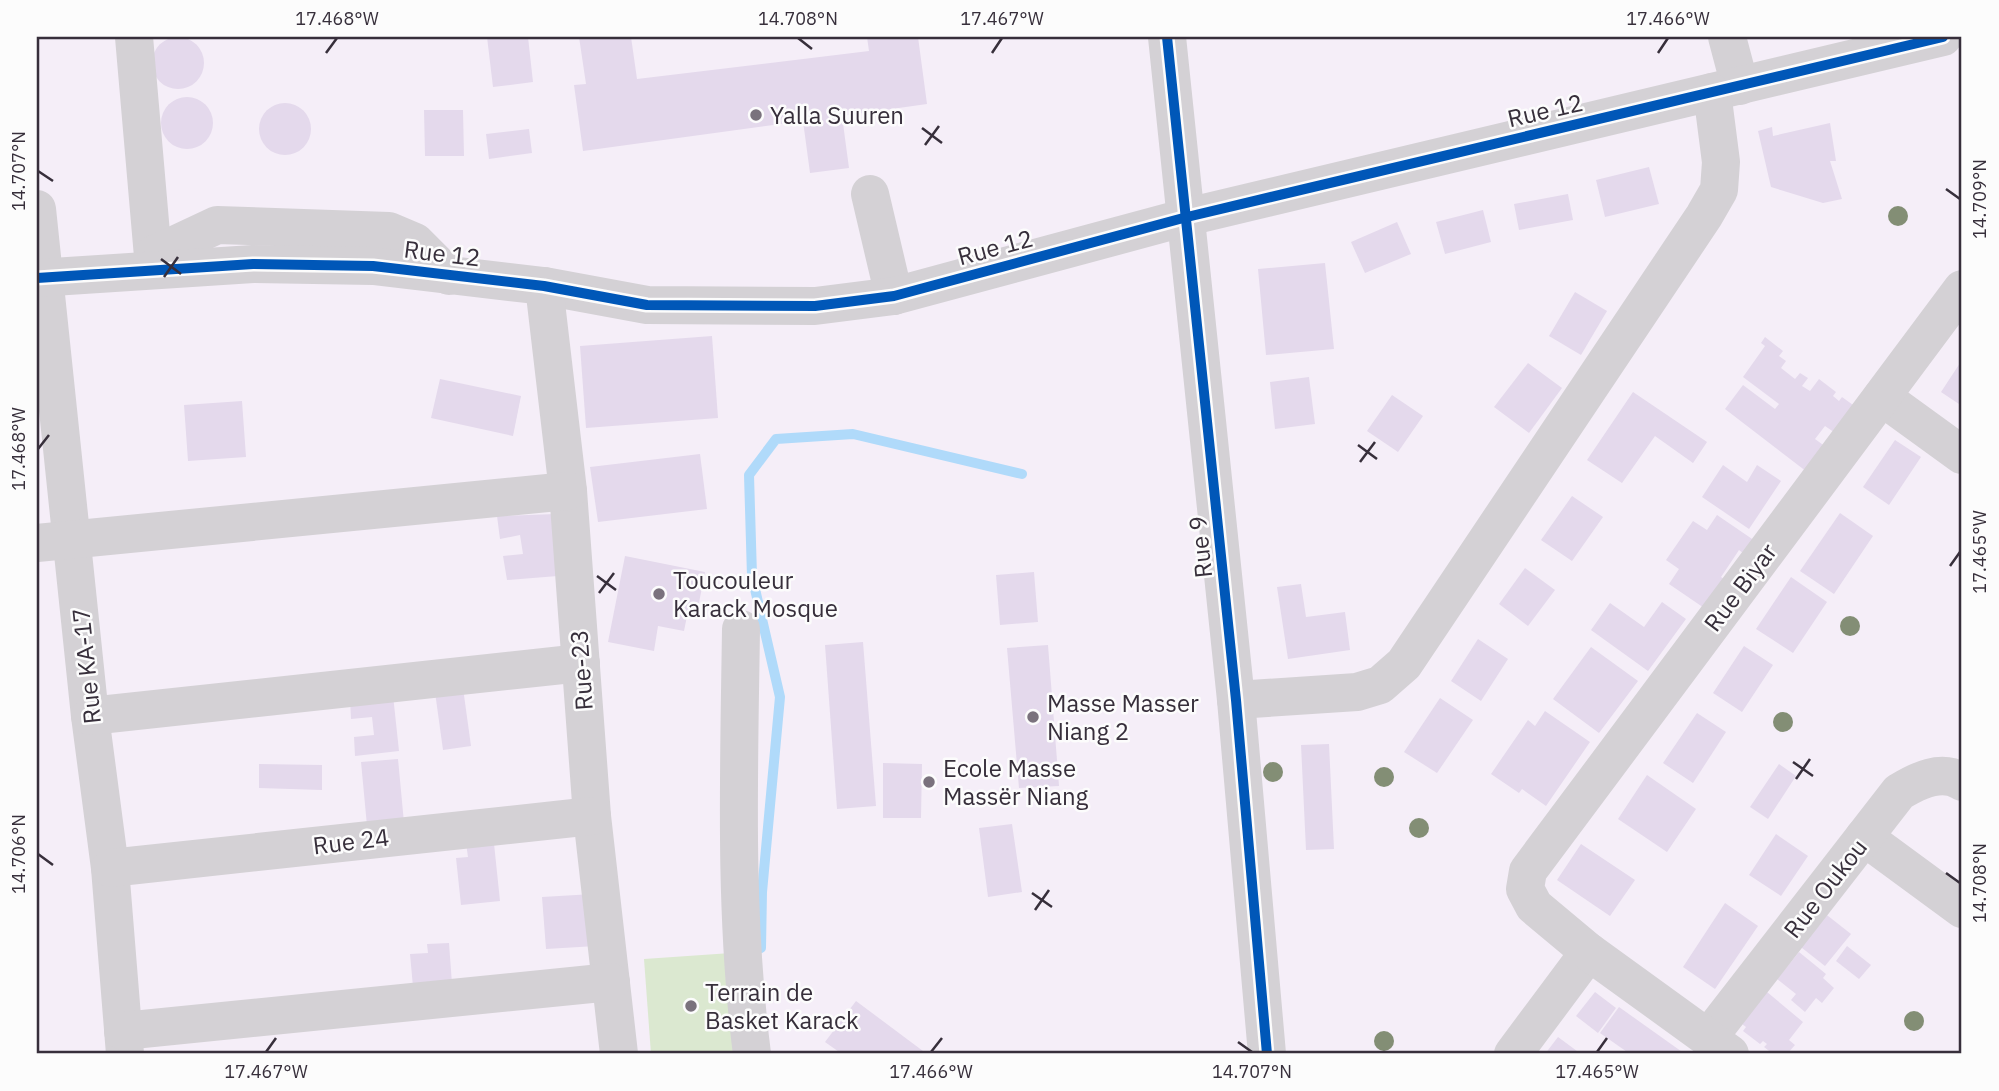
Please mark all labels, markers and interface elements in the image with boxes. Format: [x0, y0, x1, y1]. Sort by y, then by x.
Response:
text: 17.468°W [295, 7, 379, 30]
text: 14.708°N [758, 7, 838, 30]
text: 17.467°W [960, 7, 1044, 30]
text: 17.466°W [1626, 7, 1710, 30]
street label: Rue 12 [1504, 86, 1586, 134]
place label: Yalla Suuren [770, 99, 904, 131]
marker: Yalla Suuren [748, 107, 764, 123]
text: 14.707°N [7, 131, 30, 211]
text: 14.709°N [1968, 159, 1991, 239]
street label: Rue 12 [954, 222, 1036, 272]
street label: Rue 12 [402, 232, 482, 274]
text: 17.468°W [7, 407, 30, 491]
text: 17.465°W [1968, 510, 1991, 594]
street label: Rue 9 [1181, 514, 1219, 580]
street label: Rue Biyar [1696, 536, 1784, 638]
place label: Toucouleur Karack Mosque [673, 564, 838, 624]
marker: Toucouleur Karack Mosque [651, 586, 667, 602]
street label: Rue KA-17 [64, 606, 108, 726]
street label: Rue-23 [562, 629, 600, 711]
place label: Masse Masser Niang 2 [1047, 687, 1199, 747]
marker: Masse Masser Niang 2 [1025, 709, 1041, 725]
place label: Ecole Masse Massër Niang [943, 752, 1089, 812]
marker: Ecole Masse Massër Niang [921, 774, 937, 790]
text: 14.706°N [7, 814, 30, 894]
street label: Rue 24 [311, 820, 391, 862]
street label: Rue Oukou [1776, 832, 1874, 944]
text: 14.708°N [1968, 843, 1991, 923]
place label: Terrain de Basket Karack [705, 976, 859, 1036]
marker: Terrain de Basket Karack [683, 998, 699, 1014]
text: 17.467°W [224, 1060, 308, 1083]
text: 17.466°W [889, 1060, 973, 1083]
text: 14.707°N [1212, 1060, 1292, 1083]
text: 17.465°W [1555, 1060, 1639, 1083]

